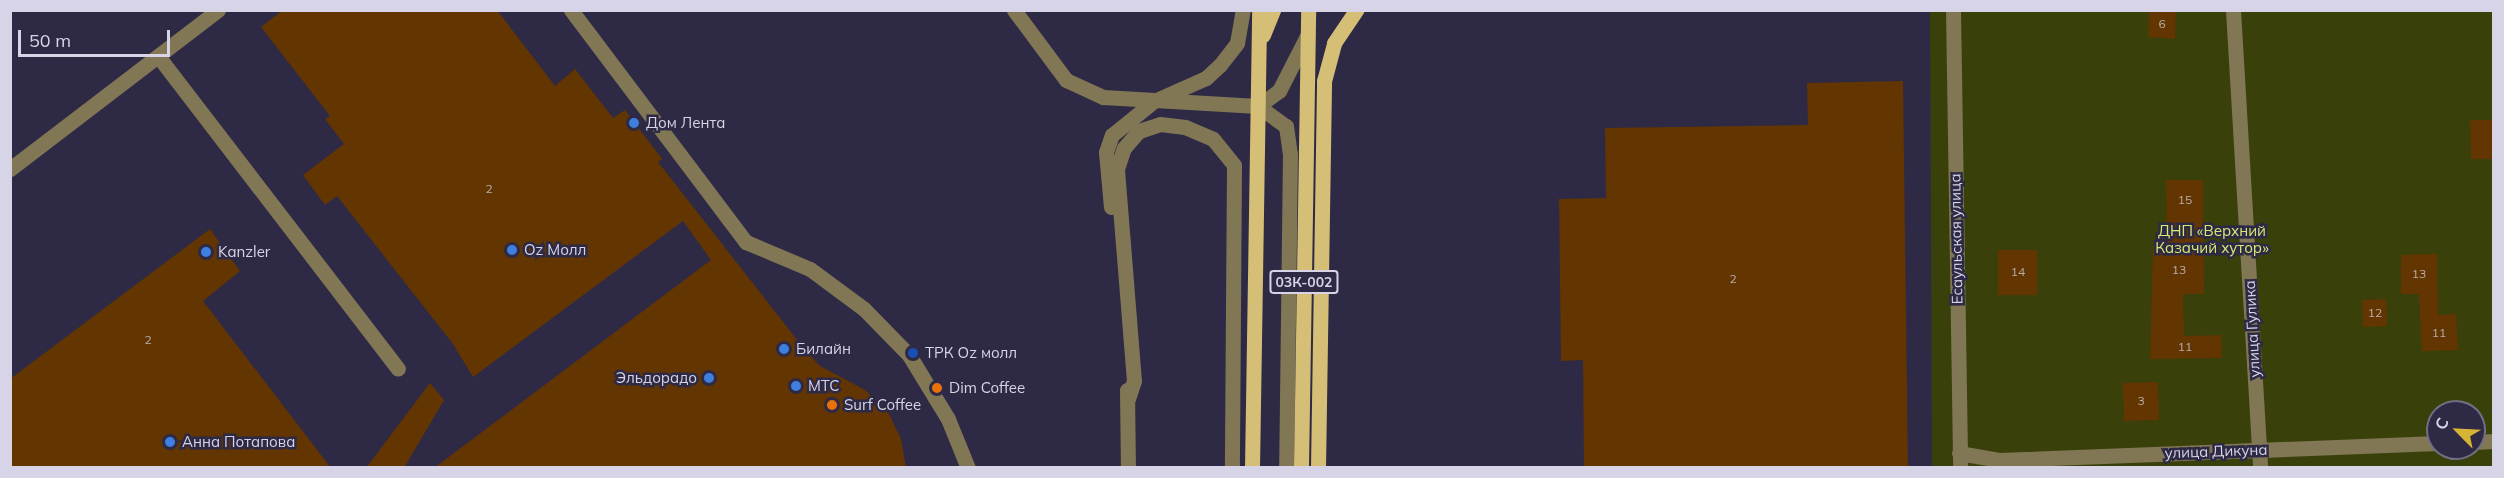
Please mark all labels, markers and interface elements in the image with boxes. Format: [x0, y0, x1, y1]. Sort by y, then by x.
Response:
house number: 6 [2158, 17, 2166, 31]
scale bar [21, 18, 172, 56]
text: 50 m [29, 29, 71, 52]
place label: Дом Лента [646, 114, 725, 132]
marker: Дом Лента [627, 116, 641, 130]
street label: Есаульская улица [1946, 173, 1966, 305]
house number: 2 [485, 182, 493, 196]
house number: 15 [2178, 193, 2192, 207]
park label: ДНП «Верхний Казачий хутор» [2155, 221, 2269, 256]
place label: Oz Молл [524, 241, 586, 259]
place label: Kanzler [218, 243, 270, 261]
marker: Oz Молл [505, 243, 519, 257]
marker: Kanzler [199, 245, 213, 259]
house number: 13 [2172, 263, 2186, 277]
house number: 14 [2011, 265, 2025, 279]
house number: 13 [2412, 267, 2426, 281]
road number: 03К-002 [1268, 271, 1340, 293]
house number: 2 [1729, 272, 1737, 286]
street label: улица Гулика [2240, 280, 2264, 378]
house number: 12 [2368, 306, 2382, 320]
house number: 11 [2432, 326, 2446, 340]
house number: 2 [144, 333, 152, 347]
place label: Билайн [796, 340, 851, 358]
house number: 11 [2178, 340, 2192, 354]
marker: Билайн [777, 342, 791, 356]
place label: ТРК Oz молл [925, 344, 1017, 362]
marker: ТРК Oz молл [906, 346, 920, 360]
place label: Эльдорадо [616, 369, 697, 387]
marker: Эльдорадо [702, 371, 716, 385]
place label: МТС [808, 377, 840, 395]
marker: МТС [789, 379, 803, 393]
place label: Dim Coffee [949, 379, 1025, 397]
marker: Dim Coffee [930, 381, 944, 395]
house number: 3 [2137, 394, 2145, 408]
place label: Surf Coffee [844, 396, 921, 414]
marker: Surf Coffee [825, 398, 839, 412]
north arrow [2426, 400, 2486, 460]
text: С [2430, 414, 2453, 433]
place label: Анна Потапова [182, 433, 295, 451]
marker: Анна Потапова [163, 435, 177, 449]
street label: улица Дикуна [2164, 440, 2268, 462]

